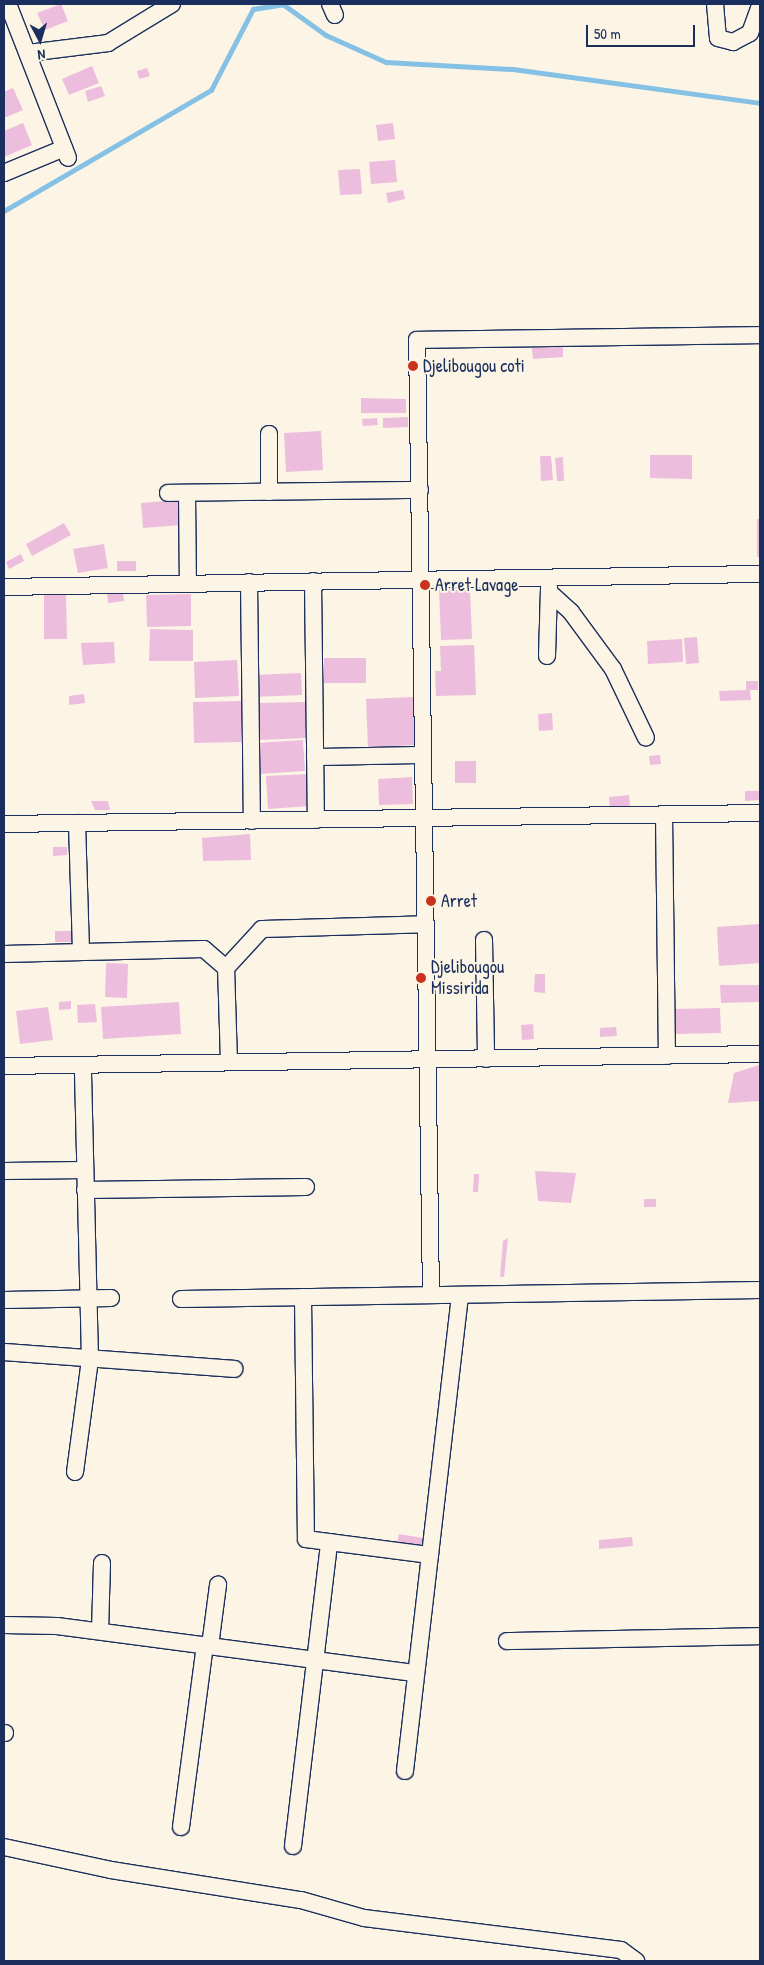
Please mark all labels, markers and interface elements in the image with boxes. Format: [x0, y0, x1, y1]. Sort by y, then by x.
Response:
north arrow [15, 15, 65, 65]
scale bar [589, 15, 698, 47]
text: 50 m [594, 23, 621, 44]
text: N [37, 46, 46, 65]
place label: Djelibougou coti [423, 355, 525, 377]
marker: Djelibougou coti [407, 360, 419, 372]
place label: Arret Lavage [435, 574, 518, 596]
marker: Arret Lavage [419, 579, 431, 591]
place label: Arret [441, 890, 477, 912]
marker: Arret [425, 895, 437, 907]
place label: Djelibougou Missirida [431, 957, 504, 1000]
marker: Djelibougou Missirida [415, 972, 427, 984]

